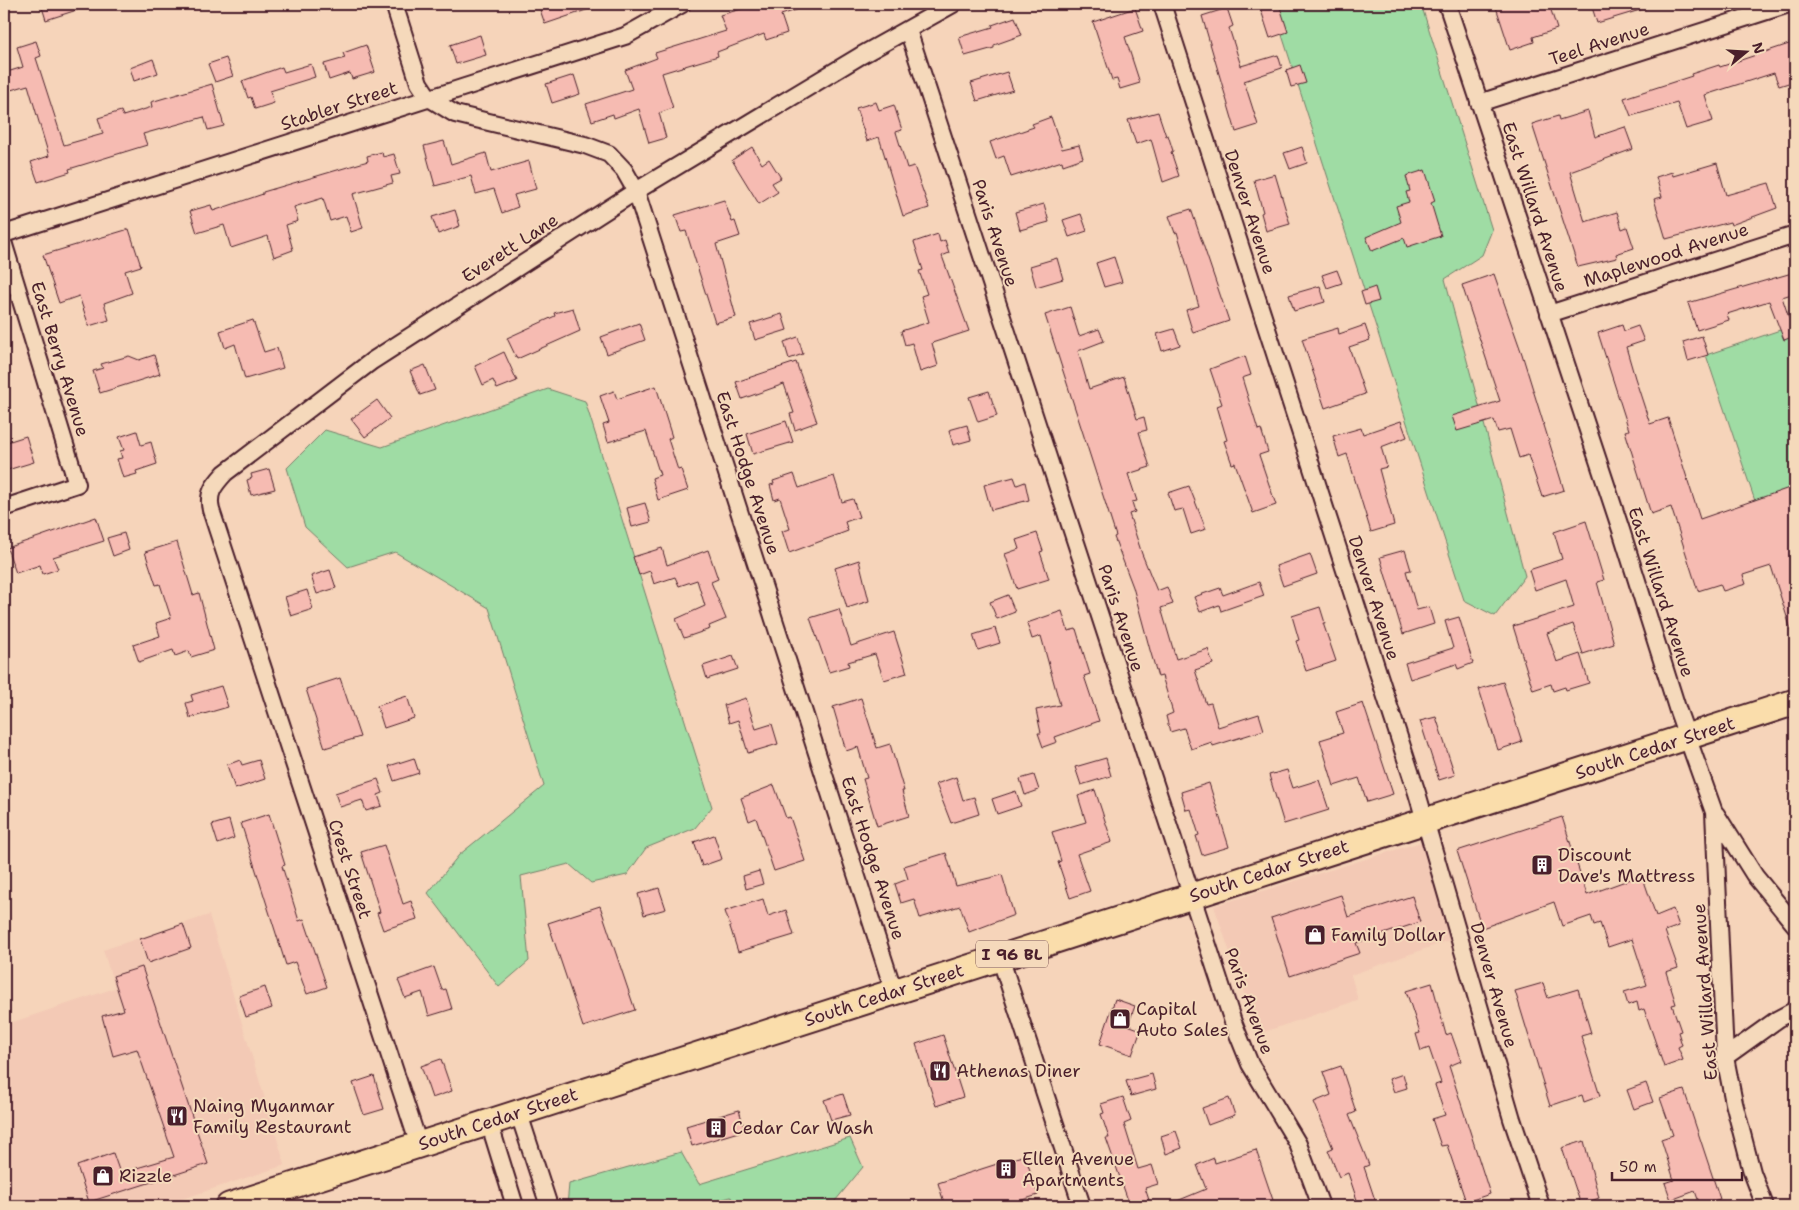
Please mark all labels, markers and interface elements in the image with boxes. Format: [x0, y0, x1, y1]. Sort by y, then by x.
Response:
street label: Teel Avenue [1546, 17, 1652, 71]
north arrow [1722, 28, 1772, 78]
text: N [1748, 40, 1769, 56]
street label: Stabler Street [277, 76, 401, 136]
street label: East Willard Avenue [1496, 119, 1574, 295]
street label: Denver Avenue [1219, 147, 1281, 277]
street label: Paris Avenue [966, 176, 1024, 290]
street label: Everett Lane [457, 208, 563, 288]
street label: Maplewood Avenue [1581, 217, 1751, 293]
street label: East Berry Avenue [25, 279, 95, 439]
street label: East Hodge Avenue [710, 388, 786, 558]
street label: East Willard Avenue [1622, 504, 1700, 680]
street label: Denver Avenue [1343, 533, 1405, 663]
street label: Paris Avenue [1092, 561, 1150, 675]
street label: South Cedar Street [1572, 711, 1738, 785]
street label: East Hodge Avenue [835, 773, 911, 943]
street label: Crest Street [323, 816, 377, 922]
street label: South Cedar Street [1186, 834, 1352, 908]
place label: Discount Dave's Mattress [1558, 843, 1695, 888]
building icon: Discount Dave's Mattress [1530, 853, 1554, 877]
street label: East Willard Avenue [1687, 903, 1723, 1081]
street label: Denver Avenue [1465, 919, 1523, 1051]
shop icon: Family Dollar [1303, 923, 1327, 947]
place label: Family Dollar [1331, 923, 1446, 947]
road number: I 96 BL [976, 941, 1048, 968]
street label: Paris Avenue [1219, 944, 1279, 1058]
street label: South Cedar Street [801, 958, 967, 1032]
place label: Capital Auto Sales [1136, 997, 1229, 1042]
shop icon: Capital Auto Sales [1108, 1007, 1132, 1031]
restaurant icon: Athenas Diner [928, 1059, 952, 1083]
place label: Athenas Diner [956, 1059, 1081, 1083]
street label: South Cedar Street [415, 1082, 581, 1156]
place label: Naing Myanmar Family Restaurant [193, 1094, 352, 1139]
restaurant icon: Naing Myanmar Family Restaurant [165, 1104, 189, 1128]
building icon: Cedar Car Wash [704, 1116, 728, 1140]
place label: Cedar Car Wash [732, 1116, 874, 1140]
place label: Ellen Avenue Apartments [1022, 1147, 1134, 1192]
scale bar [1612, 1150, 1742, 1182]
building icon: Ellen Avenue Apartments [994, 1157, 1018, 1181]
text: 50 m [1619, 1157, 1657, 1177]
shop icon: Rizzle [91, 1164, 115, 1188]
place label: Rizzle [119, 1164, 172, 1188]

